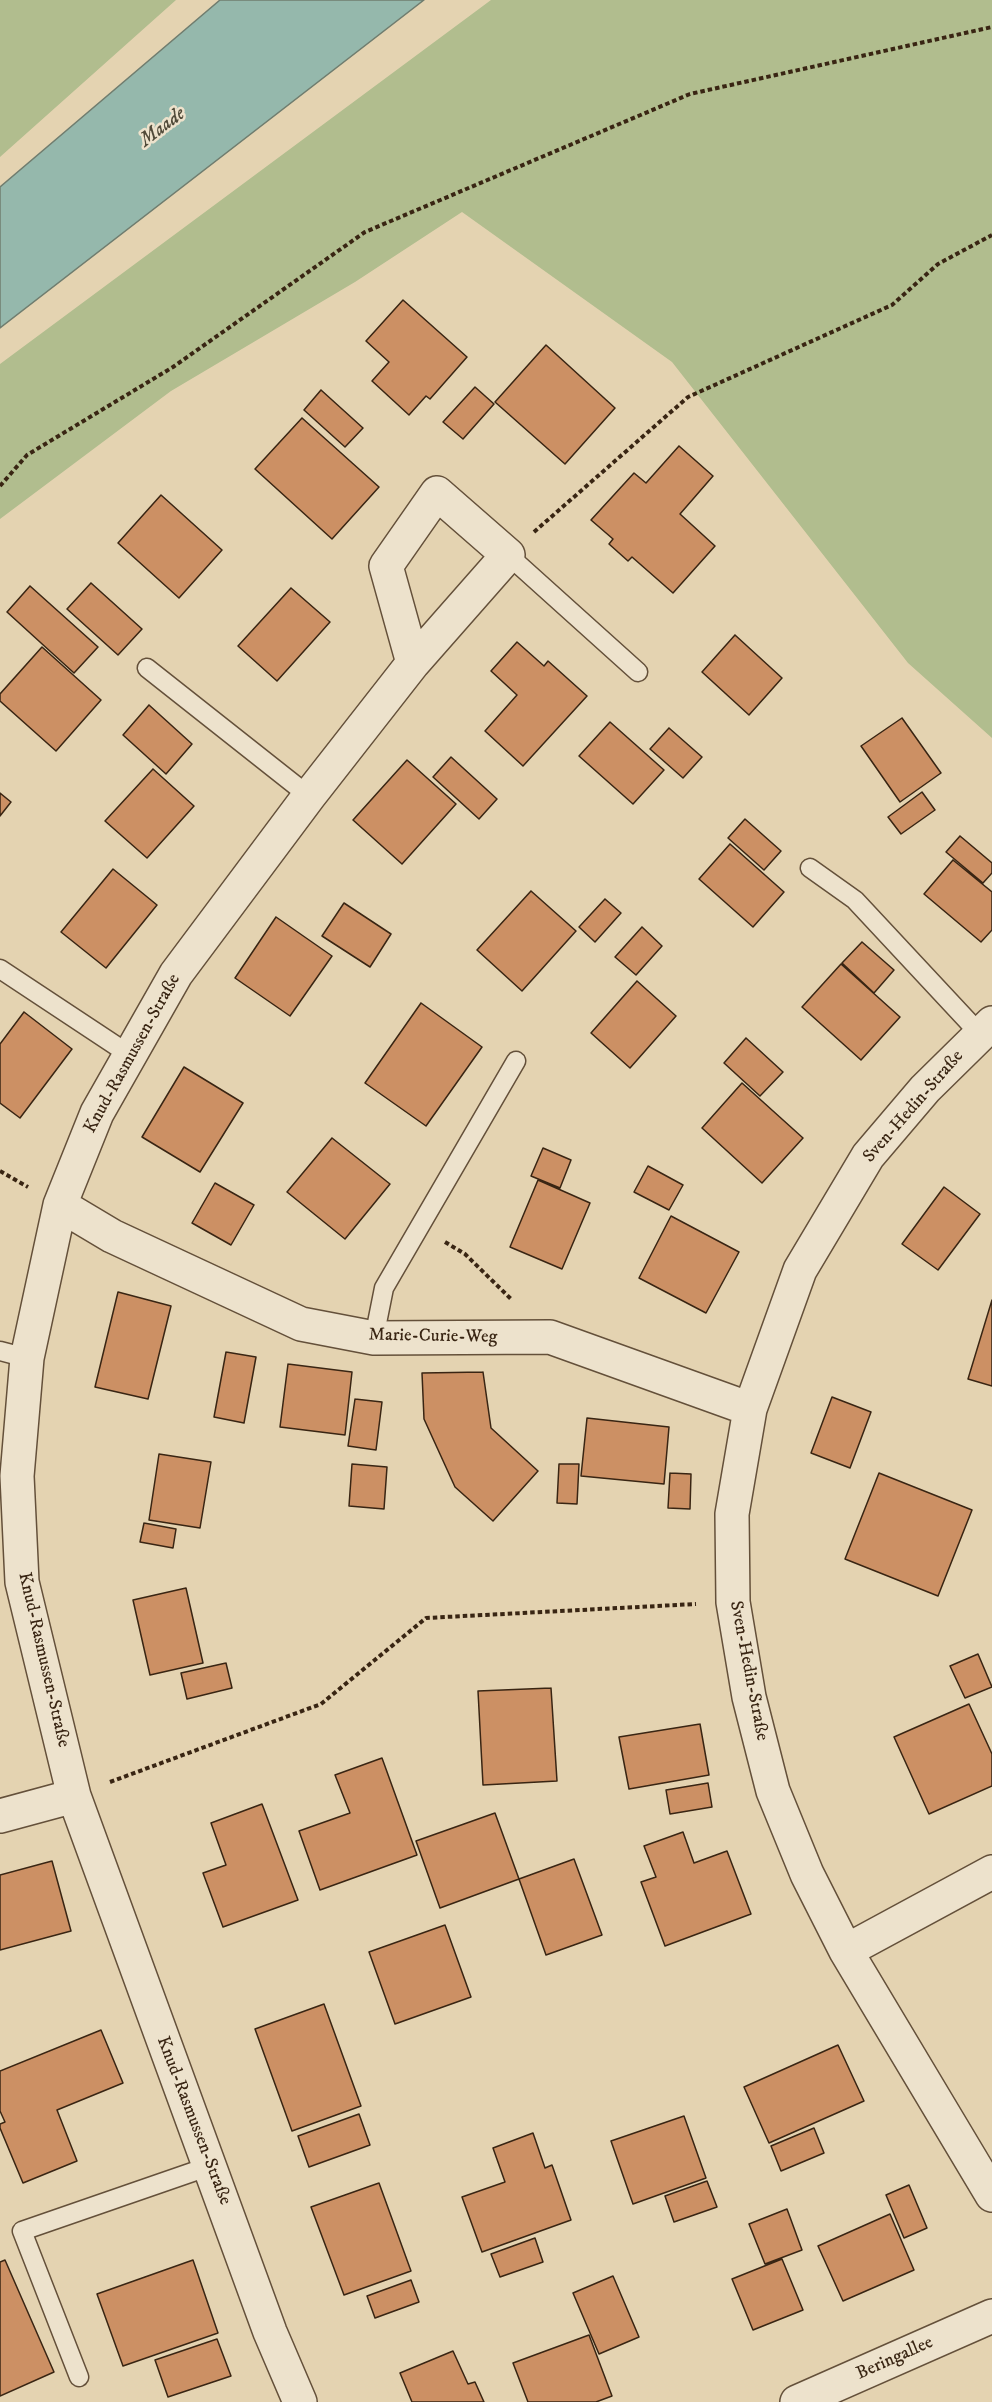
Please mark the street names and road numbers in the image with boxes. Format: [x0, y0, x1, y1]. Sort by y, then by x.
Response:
street label: Knud-Rasmussen-Straße [80, 971, 186, 1137]
street label: Sven-Hedin-Straße [859, 1046, 969, 1168]
street label: Marie-Curie-Weg [368, 1325, 498, 1349]
street label: Knud-Rasmussen-Straße [12, 1570, 74, 1750]
street label: Sven-Hedin-Straße [724, 1599, 772, 1743]
street label: Knud-Rasmussen-Straße [151, 2034, 235, 2208]
street label: Beringallee [853, 2333, 937, 2385]

